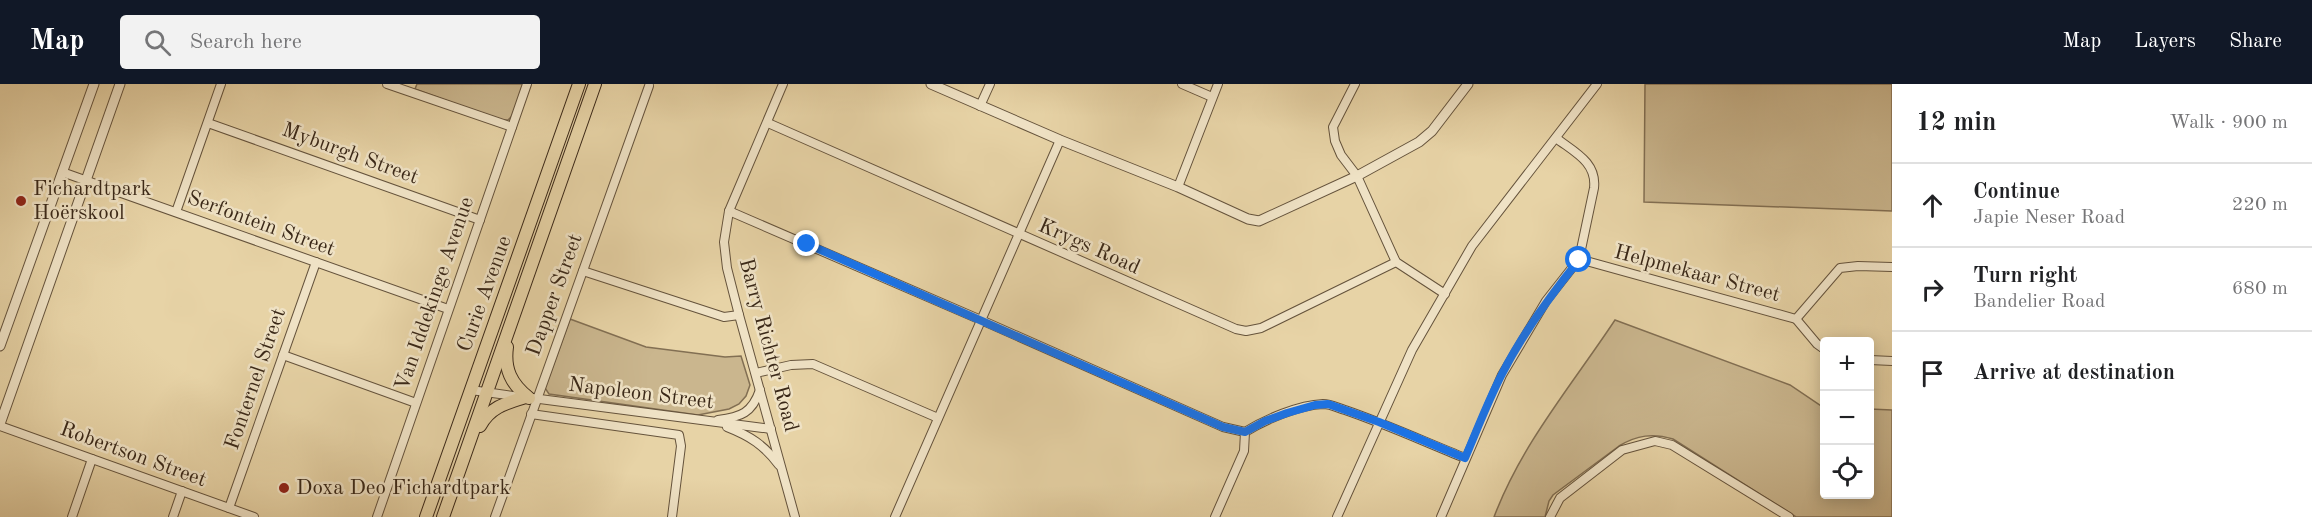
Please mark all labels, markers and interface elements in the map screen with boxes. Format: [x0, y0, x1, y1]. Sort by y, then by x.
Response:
search box [120, 15, 540, 69]
icon: search [141, 26, 174, 59]
text: Map [30, 28, 84, 56]
text: Search here [189, 31, 302, 53]
text: Map [2062, 31, 2101, 52]
text: Layers [2134, 31, 2196, 52]
text: Share [2229, 31, 2282, 52]
text: 12 min [1916, 110, 1996, 136]
text: Walk · 900 m [2169, 113, 2288, 133]
street label: Myburgh Street [279, 120, 421, 188]
place label: Fichardtpark Hoërskool [33, 179, 152, 224]
text: Continue [1973, 181, 2060, 203]
street label: Serfontein Street [184, 188, 338, 260]
icon: ahead [1916, 189, 1949, 222]
marker: Fichardtpark Hoërskool [14, 194, 28, 208]
street label: Van Iddekinge Avenue [392, 194, 478, 394]
text: 220 m [2232, 195, 2288, 215]
text: Japie Neser Road [1973, 208, 2125, 228]
street label: Krygs Road [1035, 215, 1143, 279]
route end [793, 230, 819, 256]
street label: Dapper Street [523, 231, 587, 359]
street label: Curie Avenue [454, 233, 516, 355]
street label: Helpmekaar Street [1612, 242, 1782, 306]
route start [1565, 246, 1591, 272]
street label: Barry Richter Road [735, 256, 801, 434]
text: Turn right [1973, 265, 2077, 287]
icon: right [1916, 273, 1949, 306]
text: 680 m [2232, 279, 2288, 299]
text: Bandelier Road [1973, 292, 2105, 312]
street label: Fonternel Street [222, 305, 290, 453]
map controls [1820, 337, 1874, 499]
button: + [1820, 337, 1874, 391]
icon: arrive [1916, 357, 1949, 390]
text: Arrive at destination [1973, 362, 2175, 384]
street label: Napoleon Street [567, 375, 715, 413]
button: − [1820, 391, 1874, 445]
street label: Robertson Street [57, 419, 209, 491]
button: locate [1820, 445, 1874, 499]
place label: Doxa Deo Fichardtpark [296, 478, 510, 499]
marker: Doxa Deo Fichardtpark [277, 481, 291, 495]

